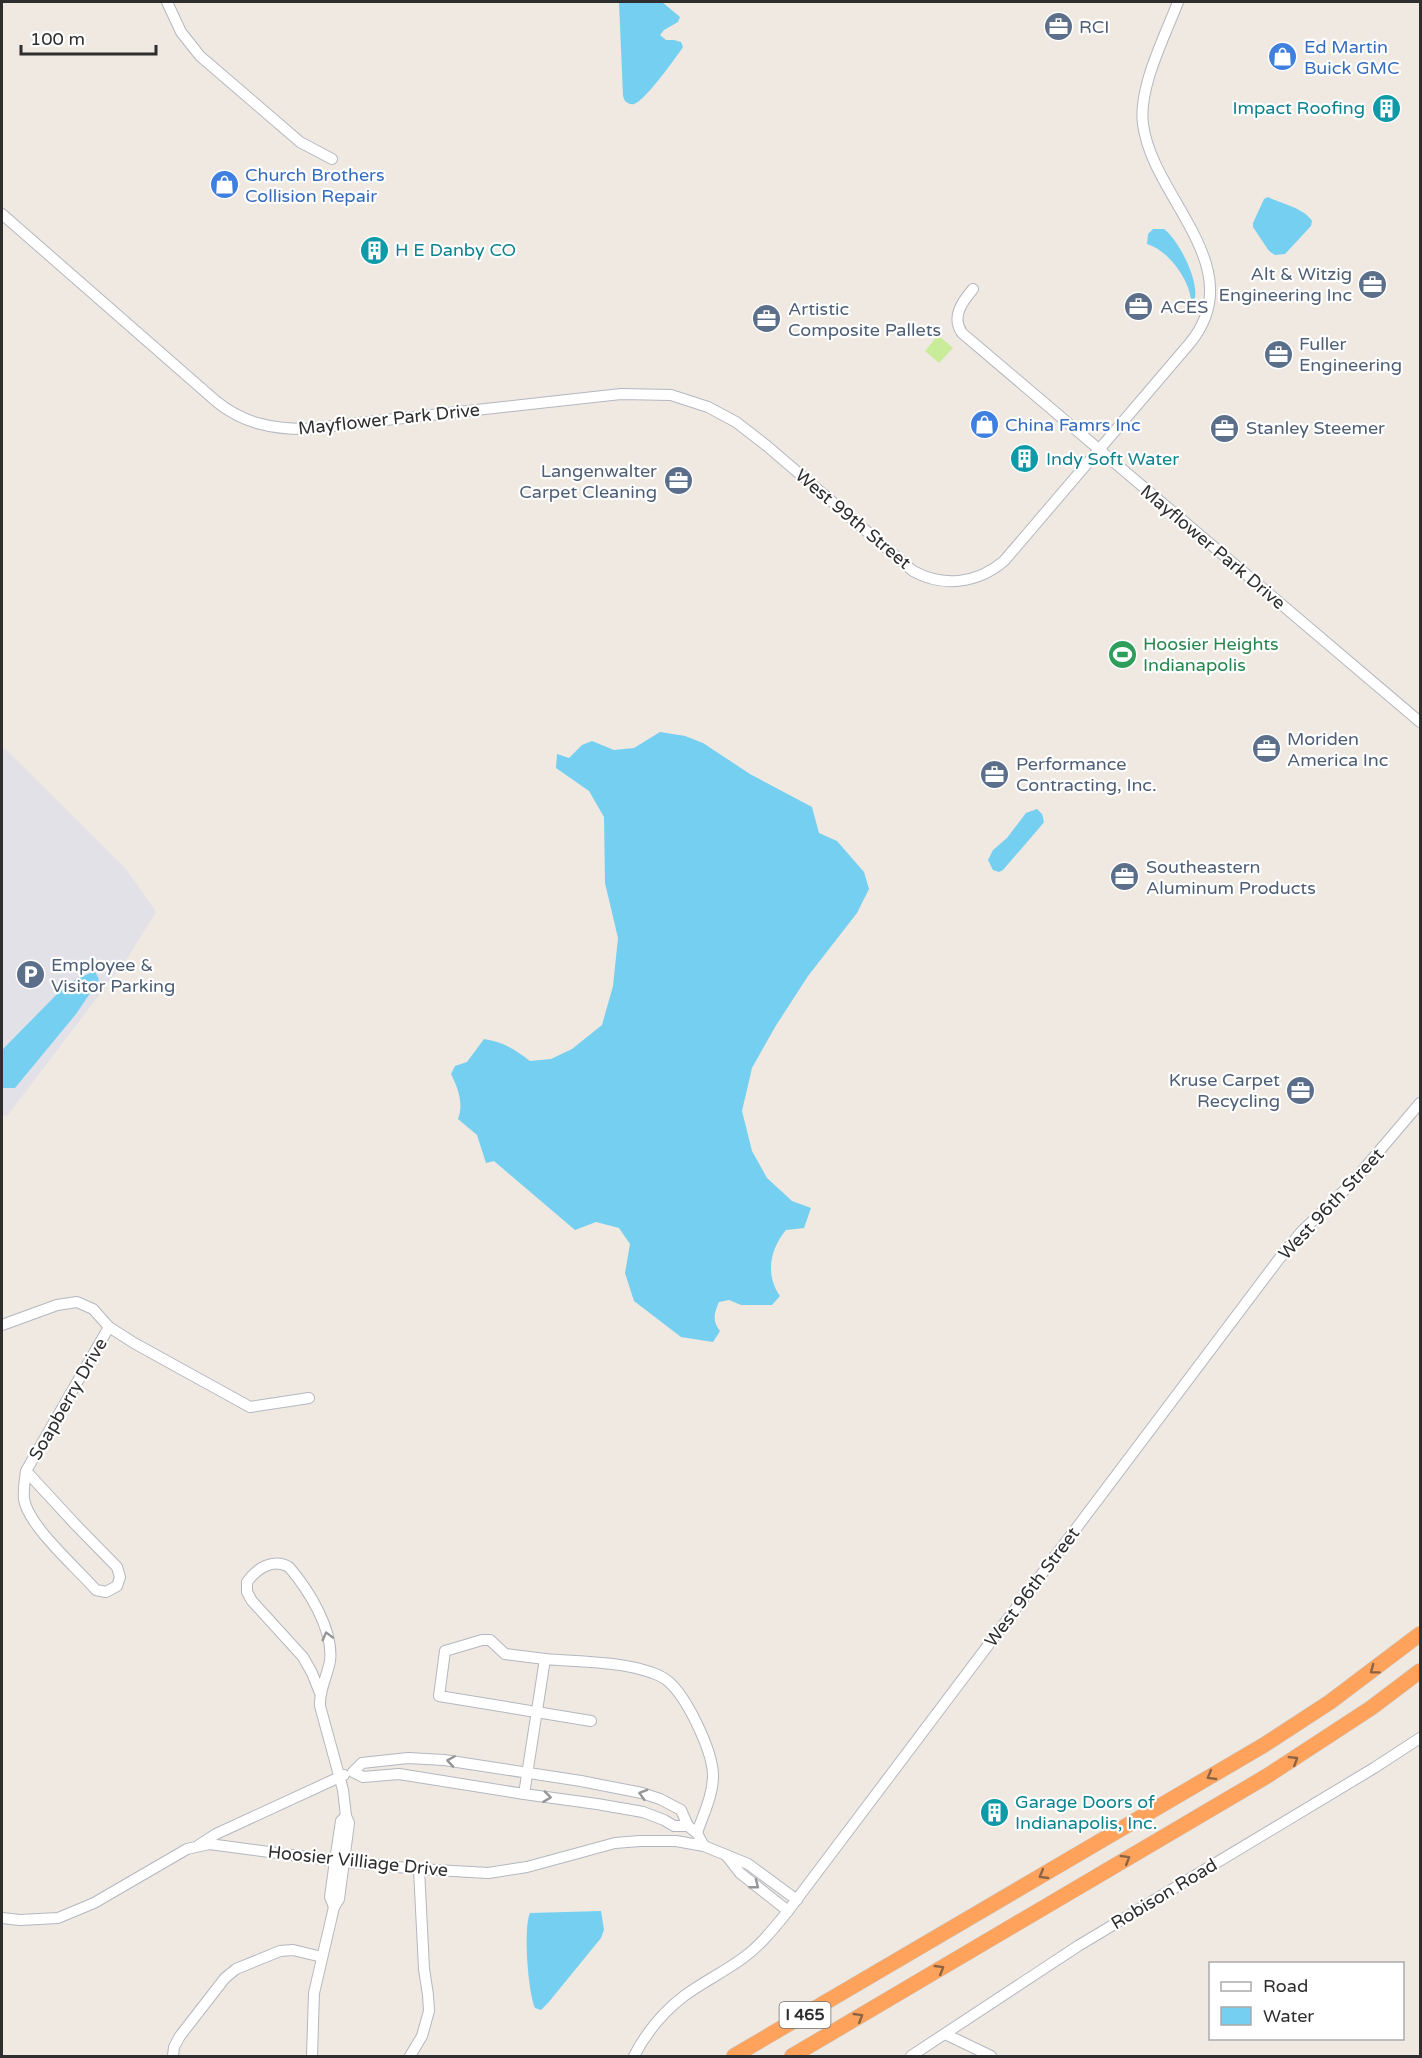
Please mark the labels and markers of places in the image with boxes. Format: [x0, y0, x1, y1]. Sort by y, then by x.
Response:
office icon: RCI [1042, 11, 1074, 43]
place label: RCI [1079, 16, 1109, 38]
place label: Ed Martin Buick GMC [1304, 36, 1399, 79]
shop icon: Ed Martin Buick GMC [1267, 41, 1299, 73]
building icon: Impact Roofing [1370, 92, 1402, 124]
place label: Impact Roofing [1233, 97, 1365, 119]
place label: Church Brothers Collision Repair [245, 164, 385, 207]
shop icon: Church Brothers Collision Repair [208, 169, 240, 201]
building icon: H E Danby CO [358, 234, 390, 266]
place label: H E Danby CO [395, 239, 516, 261]
place label: Alt & Witzig Engineering Inc [1219, 263, 1352, 306]
office icon: Alt & Witzig Engineering Inc [1357, 268, 1389, 300]
office icon: ACES [1123, 291, 1155, 323]
place label: ACES [1160, 296, 1208, 318]
place label: Artistic Composite Pallets [788, 298, 941, 341]
office icon: Artistic Composite Pallets [751, 303, 783, 335]
place label: Fuller Engineering [1299, 333, 1402, 376]
office icon: Fuller Engineering [1262, 338, 1294, 370]
shop icon: China Famrs Inc [968, 409, 1000, 441]
office icon: Stanley Steemer [1209, 412, 1241, 444]
place label: China Famrs Inc [1005, 414, 1141, 436]
place label: Stanley Steemer [1246, 417, 1385, 439]
building icon: Indy Soft Water [1009, 443, 1041, 475]
place label: Indy Soft Water [1046, 448, 1179, 470]
place label: Langenwalter Carpet Cleaning [519, 460, 657, 503]
office icon: Langenwalter Carpet Cleaning [662, 465, 694, 497]
place label: Hoosier Heights Indianapolis [1143, 633, 1279, 676]
sports icon: Hoosier Heights Indianapolis [1106, 638, 1138, 670]
place label: Moriden America Inc [1287, 728, 1388, 771]
office icon: Moriden America Inc [1250, 733, 1282, 765]
place label: Performance Contracting, Inc. [1016, 753, 1157, 796]
office icon: Performance Contracting, Inc. [979, 758, 1011, 790]
place label: Southeastern Aluminum Products [1146, 856, 1316, 899]
office icon: Southeastern Aluminum Products [1109, 861, 1141, 893]
place label: Employee & Visitor Parking [51, 954, 175, 997]
parking icon: Employee & Visitor Parking [14, 959, 46, 991]
place label: Kruse Carpet Recycling [1169, 1069, 1280, 1112]
office icon: Kruse Carpet Recycling [1285, 1074, 1317, 1106]
place label: Garage Doors of Indianapolis, Inc. [1015, 1791, 1157, 1834]
building icon: Garage Doors of Indianapolis, Inc. [978, 1796, 1010, 1828]

